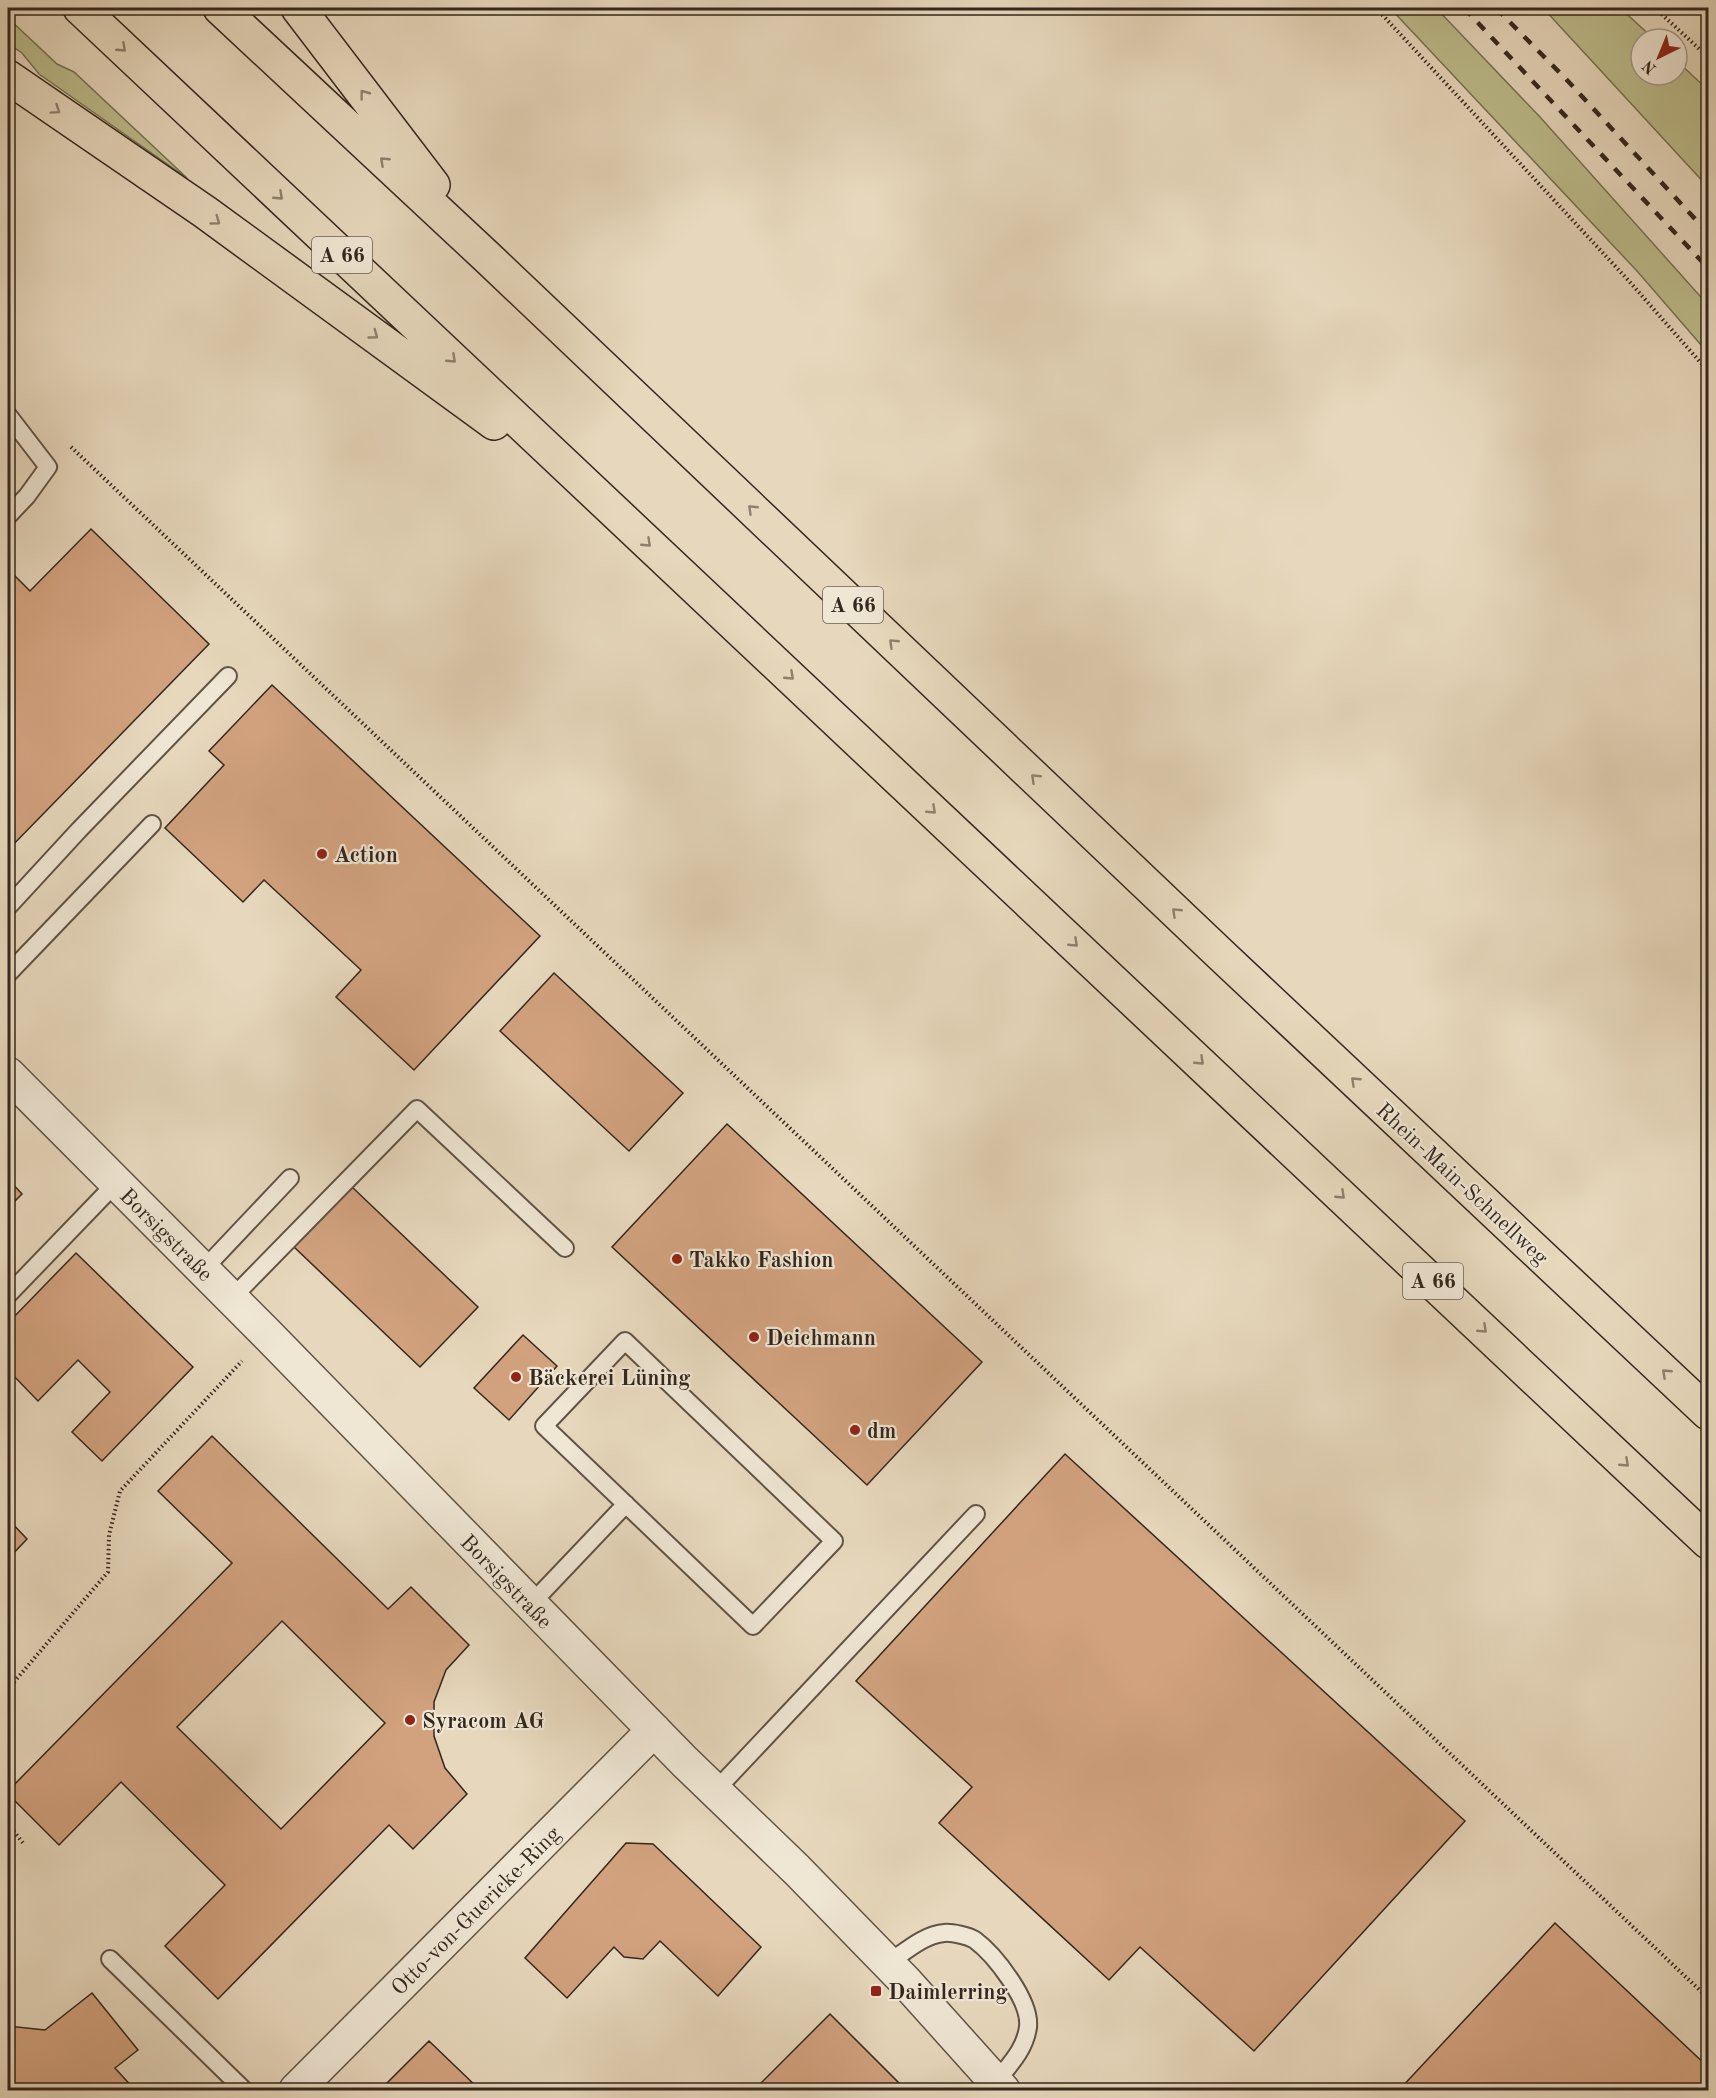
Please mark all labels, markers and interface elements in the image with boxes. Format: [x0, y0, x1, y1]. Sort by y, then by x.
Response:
north arrow [1629, 27, 1689, 87]
one-way arrow [115, 40, 126, 51]
text: N [1640, 56, 1660, 77]
one-way arrow [360, 90, 371, 101]
one-way arrow [49, 103, 60, 114]
one-way arrow [380, 157, 391, 168]
one-way arrow [273, 189, 283, 200]
one-way arrow [210, 213, 221, 224]
road number: A 66 [312, 237, 372, 273]
one-way arrow [368, 328, 379, 339]
one-way arrow [444, 351, 455, 362]
one-way arrow [748, 505, 759, 516]
one-way arrow [641, 536, 651, 547]
road number: A 66 [823, 587, 883, 623]
one-way arrow [890, 640, 901, 651]
one-way arrow [782, 669, 793, 680]
one-way arrow [1031, 774, 1041, 785]
one-way arrow [925, 803, 936, 814]
place label: Action [334, 845, 398, 867]
marker: Action [315, 847, 329, 861]
one-way arrow [1172, 908, 1183, 919]
one-way arrow [1068, 936, 1078, 947]
one-way arrow [1193, 1054, 1203, 1065]
one-way arrow [1352, 1077, 1362, 1088]
street label: Rhein-Main-Schnellweg [1371, 1099, 1552, 1270]
street label: Borsigstraße [115, 1185, 216, 1286]
one-way arrow [1335, 1188, 1345, 1199]
place label: Takko Fashion [689, 1250, 834, 1272]
marker: Takko Fashion [670, 1252, 684, 1266]
road number: A 66 [1403, 1263, 1463, 1299]
one-way arrow [1476, 1321, 1487, 1332]
place label: Deichmann [766, 1328, 876, 1350]
marker: Deichmann [747, 1330, 761, 1344]
place label: Bäckerei Lüning [528, 1368, 690, 1390]
one-way arrow [1662, 1369, 1673, 1380]
marker: Bäckerei Lüning [509, 1370, 523, 1384]
place label: dm [867, 1421, 896, 1443]
marker: dm [848, 1423, 862, 1437]
one-way arrow [1617, 1455, 1628, 1466]
street label: Borsigstraße [456, 1531, 556, 1634]
place label: Syracom AG [422, 1711, 545, 1733]
marker: Syracom AG [403, 1713, 417, 1727]
street label: Otto-von-Guericke-Ring [388, 1823, 565, 2000]
place label: Daimlerring [888, 1982, 1008, 2004]
marker: Daimlerring [869, 1984, 883, 1998]

